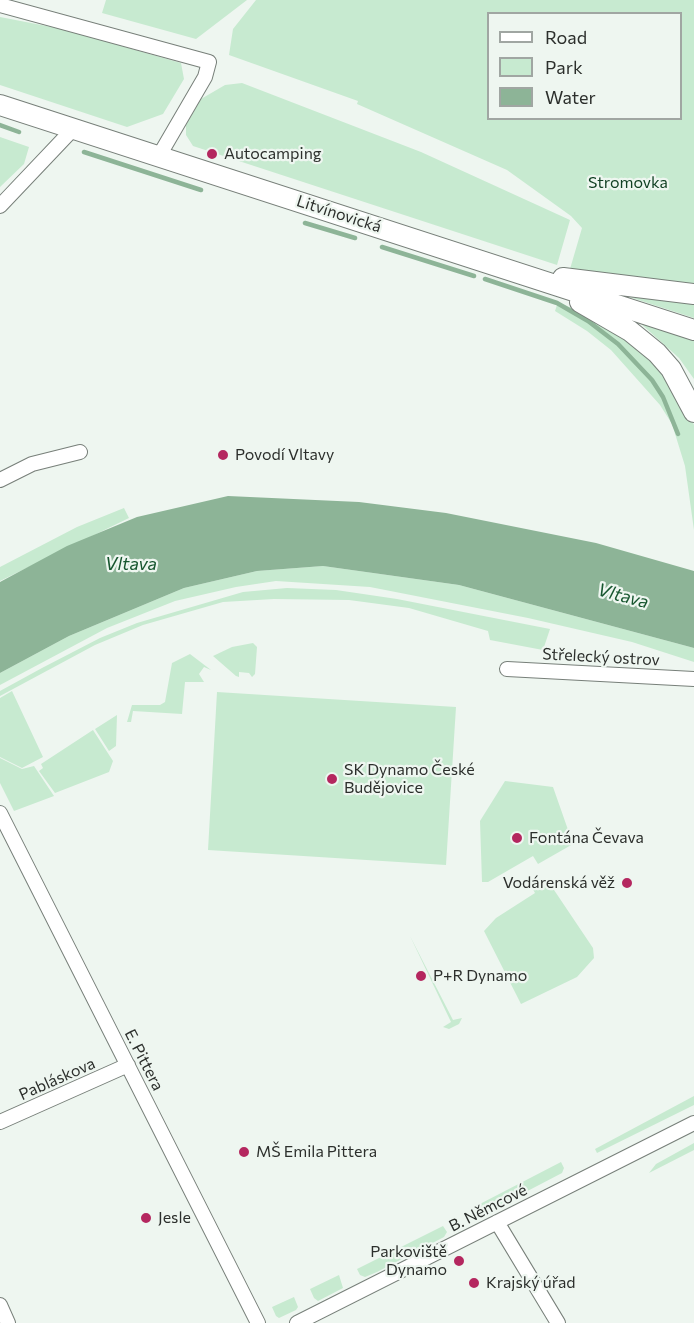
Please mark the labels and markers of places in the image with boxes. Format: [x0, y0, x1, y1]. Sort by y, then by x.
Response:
place label: Autocamping [224, 144, 321, 164]
marker: Autocamping [205, 147, 219, 161]
place label: Povodí Vltavy [235, 445, 334, 465]
marker: Povodí Vltavy [216, 448, 230, 462]
place label: SK Dynamo České Budějovice [344, 760, 475, 798]
marker: SK Dynamo České Budějovice [325, 772, 339, 786]
place label: Fontána Čevava [529, 828, 644, 848]
marker: Fontána Čevava [510, 831, 524, 845]
place label: Vodárenská věž [503, 873, 615, 893]
marker: Vodárenská věž [620, 876, 634, 890]
place label: P+R Dynamo [433, 966, 527, 986]
marker: P+R Dynamo [414, 969, 428, 983]
place label: MŠ Emila Pittera [256, 1142, 377, 1162]
marker: MŠ Emila Pittera [237, 1145, 251, 1159]
place label: Jesle [158, 1208, 191, 1228]
marker: Jesle [139, 1211, 153, 1225]
place label: Parkoviště Dynamo [370, 1242, 447, 1280]
marker: Parkoviště Dynamo [452, 1254, 466, 1268]
place label: Krajský úřad [486, 1273, 575, 1293]
marker: Krajský úřad [467, 1276, 481, 1290]

